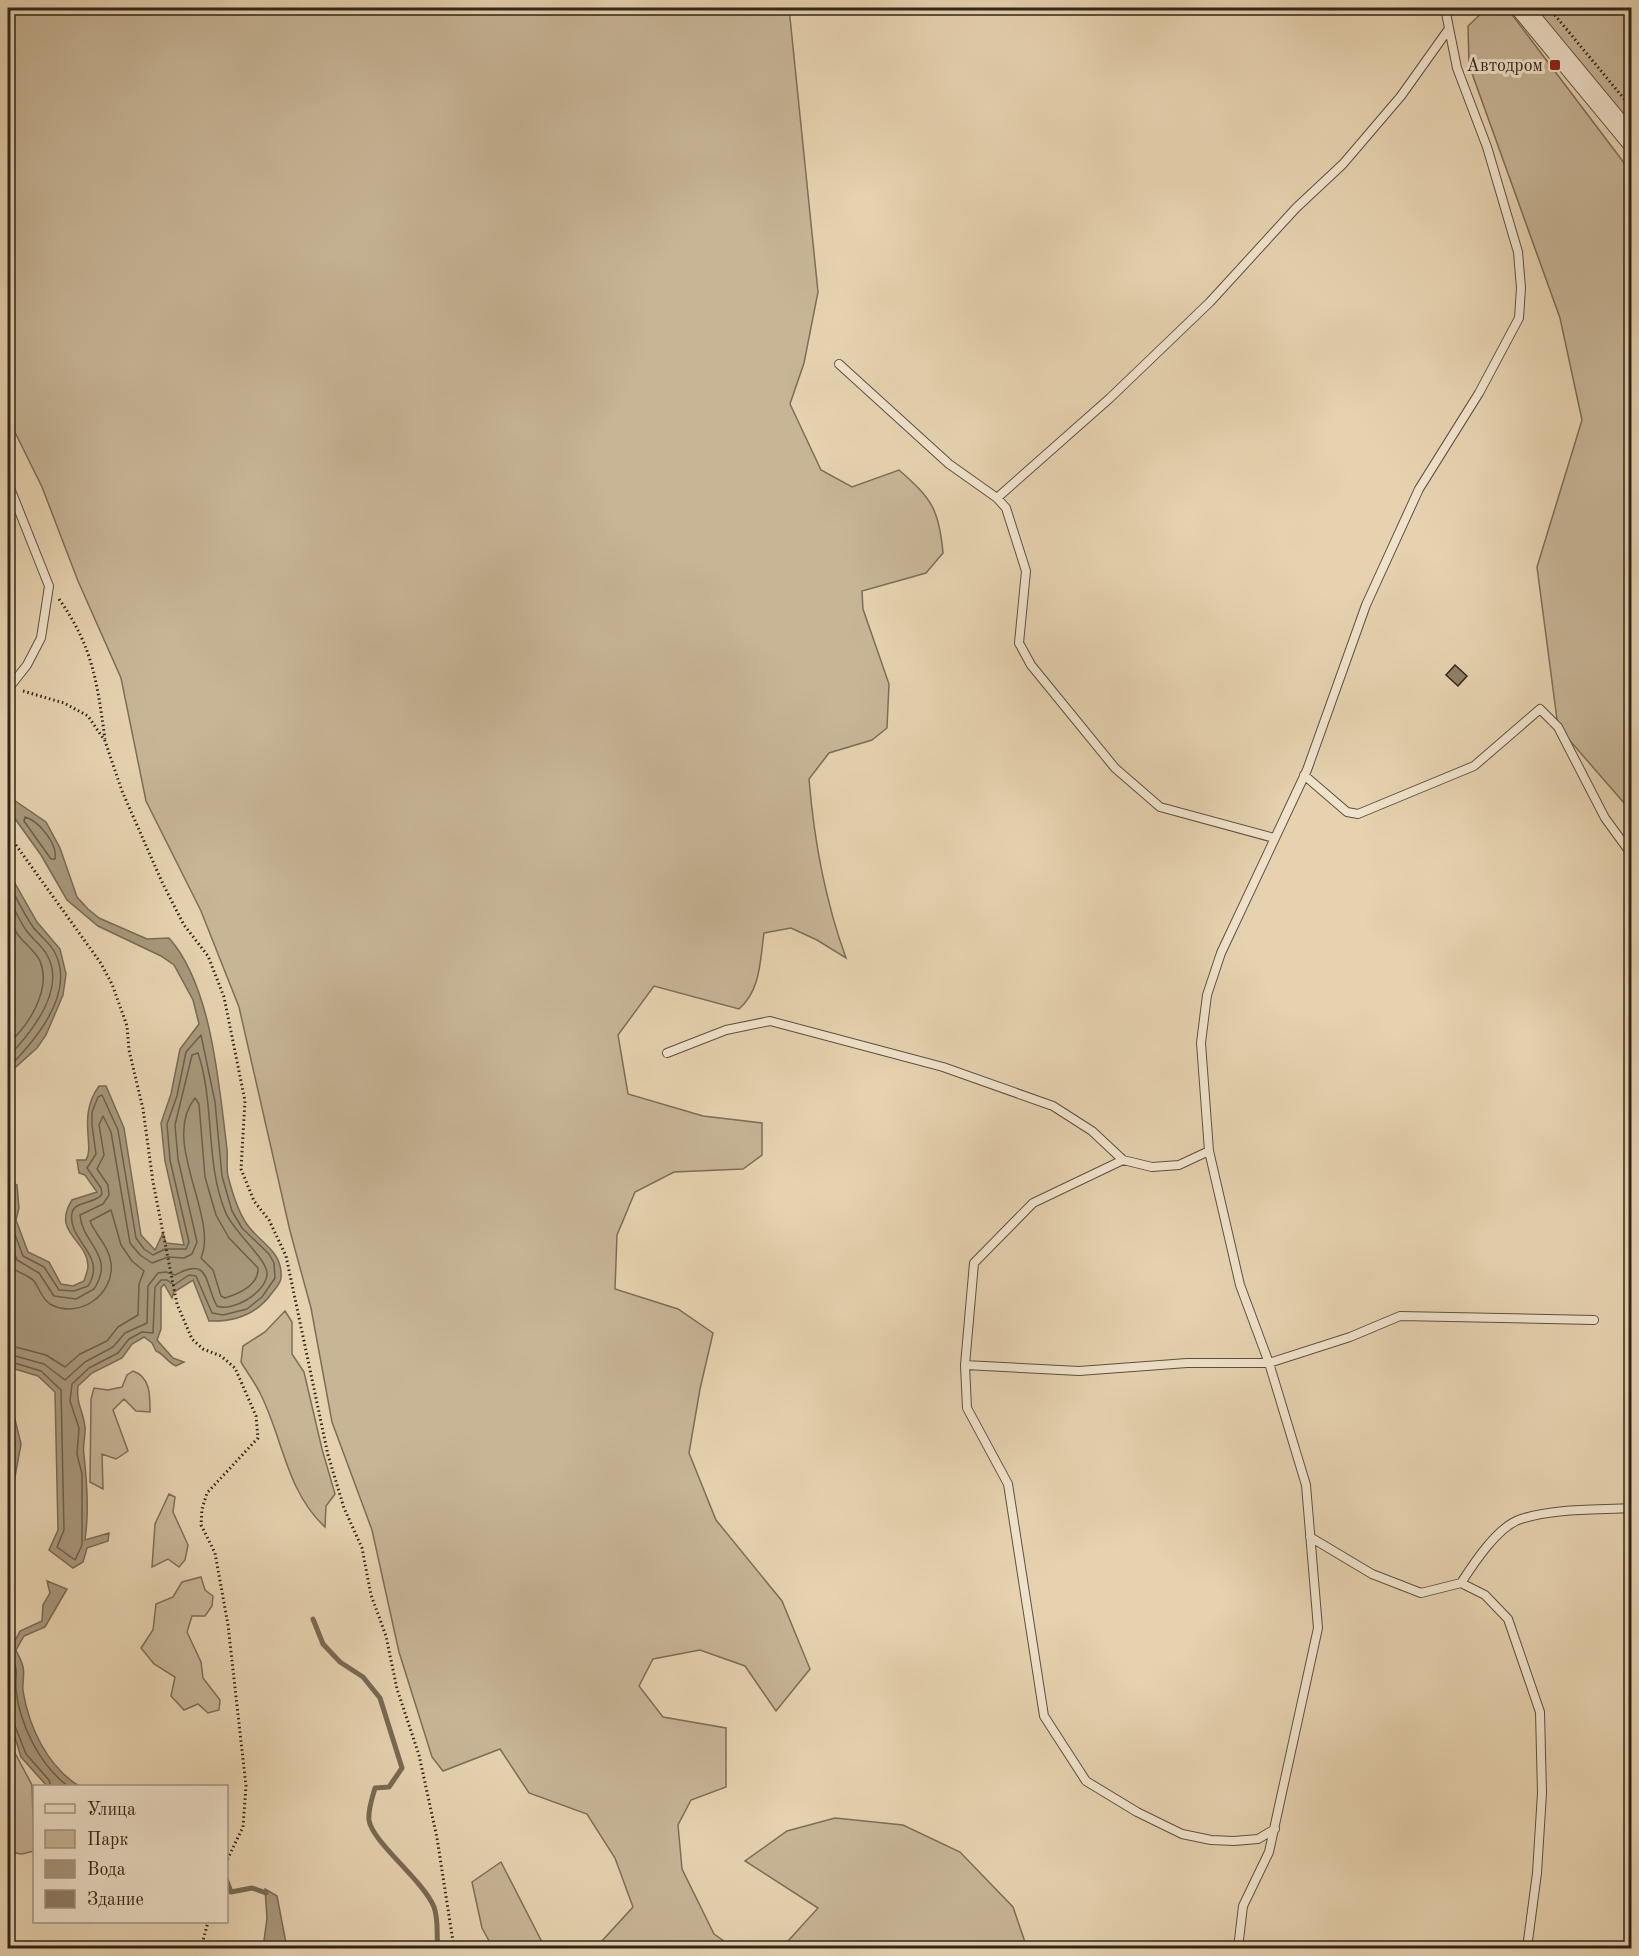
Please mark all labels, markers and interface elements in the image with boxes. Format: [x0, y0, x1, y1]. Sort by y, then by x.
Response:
place label: Автодром [1466, 57, 1543, 75]
marker: Автодром [1548, 58, 1562, 72]
legend [33, 1785, 228, 1923]
text: Улица [87, 1801, 136, 1819]
text: Парк [87, 1831, 128, 1849]
text: Вода [87, 1861, 126, 1879]
text: Здание [87, 1891, 144, 1909]

